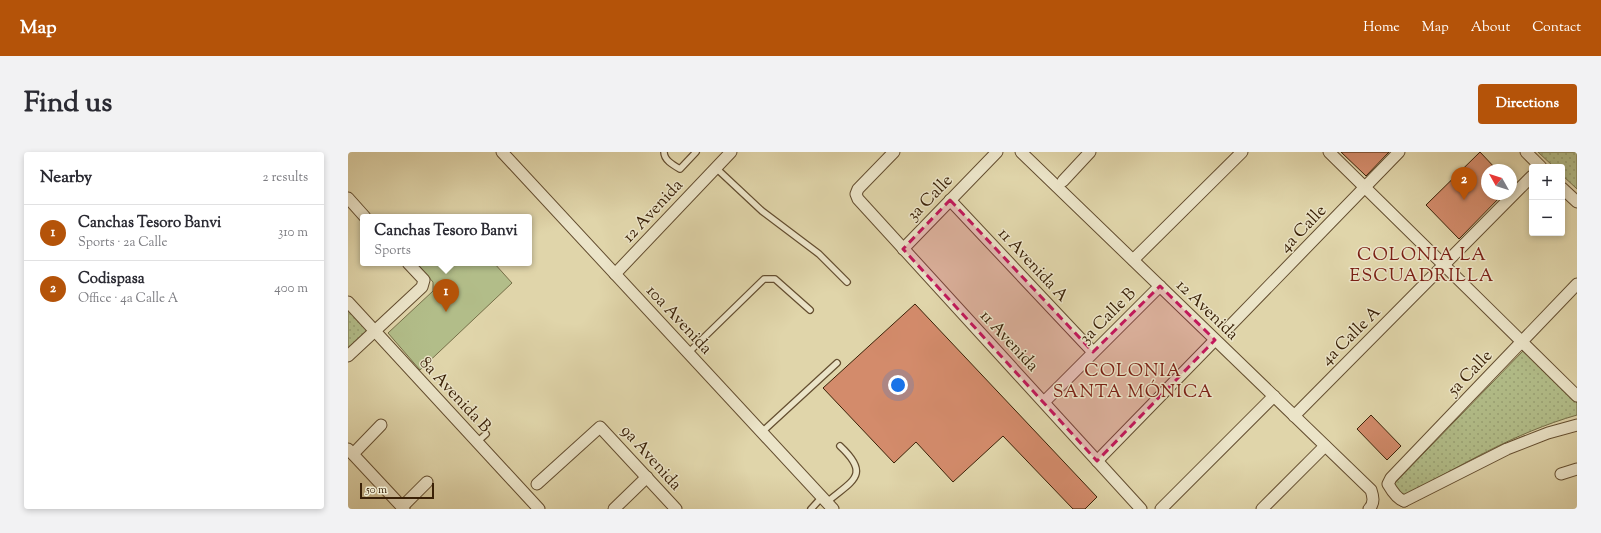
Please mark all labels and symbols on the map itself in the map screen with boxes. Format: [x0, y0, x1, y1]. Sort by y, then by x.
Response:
north arrow [1481, 164, 1517, 200]
pin: 2 [1451, 167, 1477, 200]
street label: 3a Calle [902, 170, 959, 227]
street label: 12 Avenida [618, 174, 689, 248]
street label: 4a Calle [1274, 200, 1332, 259]
street label: 11 Avenida A [992, 223, 1074, 308]
district label: COLONIA LA ESCUADRILLA [1350, 243, 1494, 290]
street label: 12 Avenida [1170, 274, 1243, 347]
pin: 1 [433, 279, 459, 312]
street label: 10a Avenida [640, 280, 717, 361]
street label: 3a Calle B [1075, 283, 1142, 350]
street label: 4a Calle A [1316, 301, 1387, 372]
street label: 11 Avenida [974, 305, 1044, 378]
street label: 5a Calle [1442, 345, 1499, 403]
street label: 8a Avenida B [413, 352, 496, 439]
district label: COLONIA SANTA MÓNICA [1053, 359, 1213, 406]
your location [888, 375, 908, 395]
street label: 9a Avenida [614, 420, 687, 497]
scale bar [360, 481, 434, 500]

